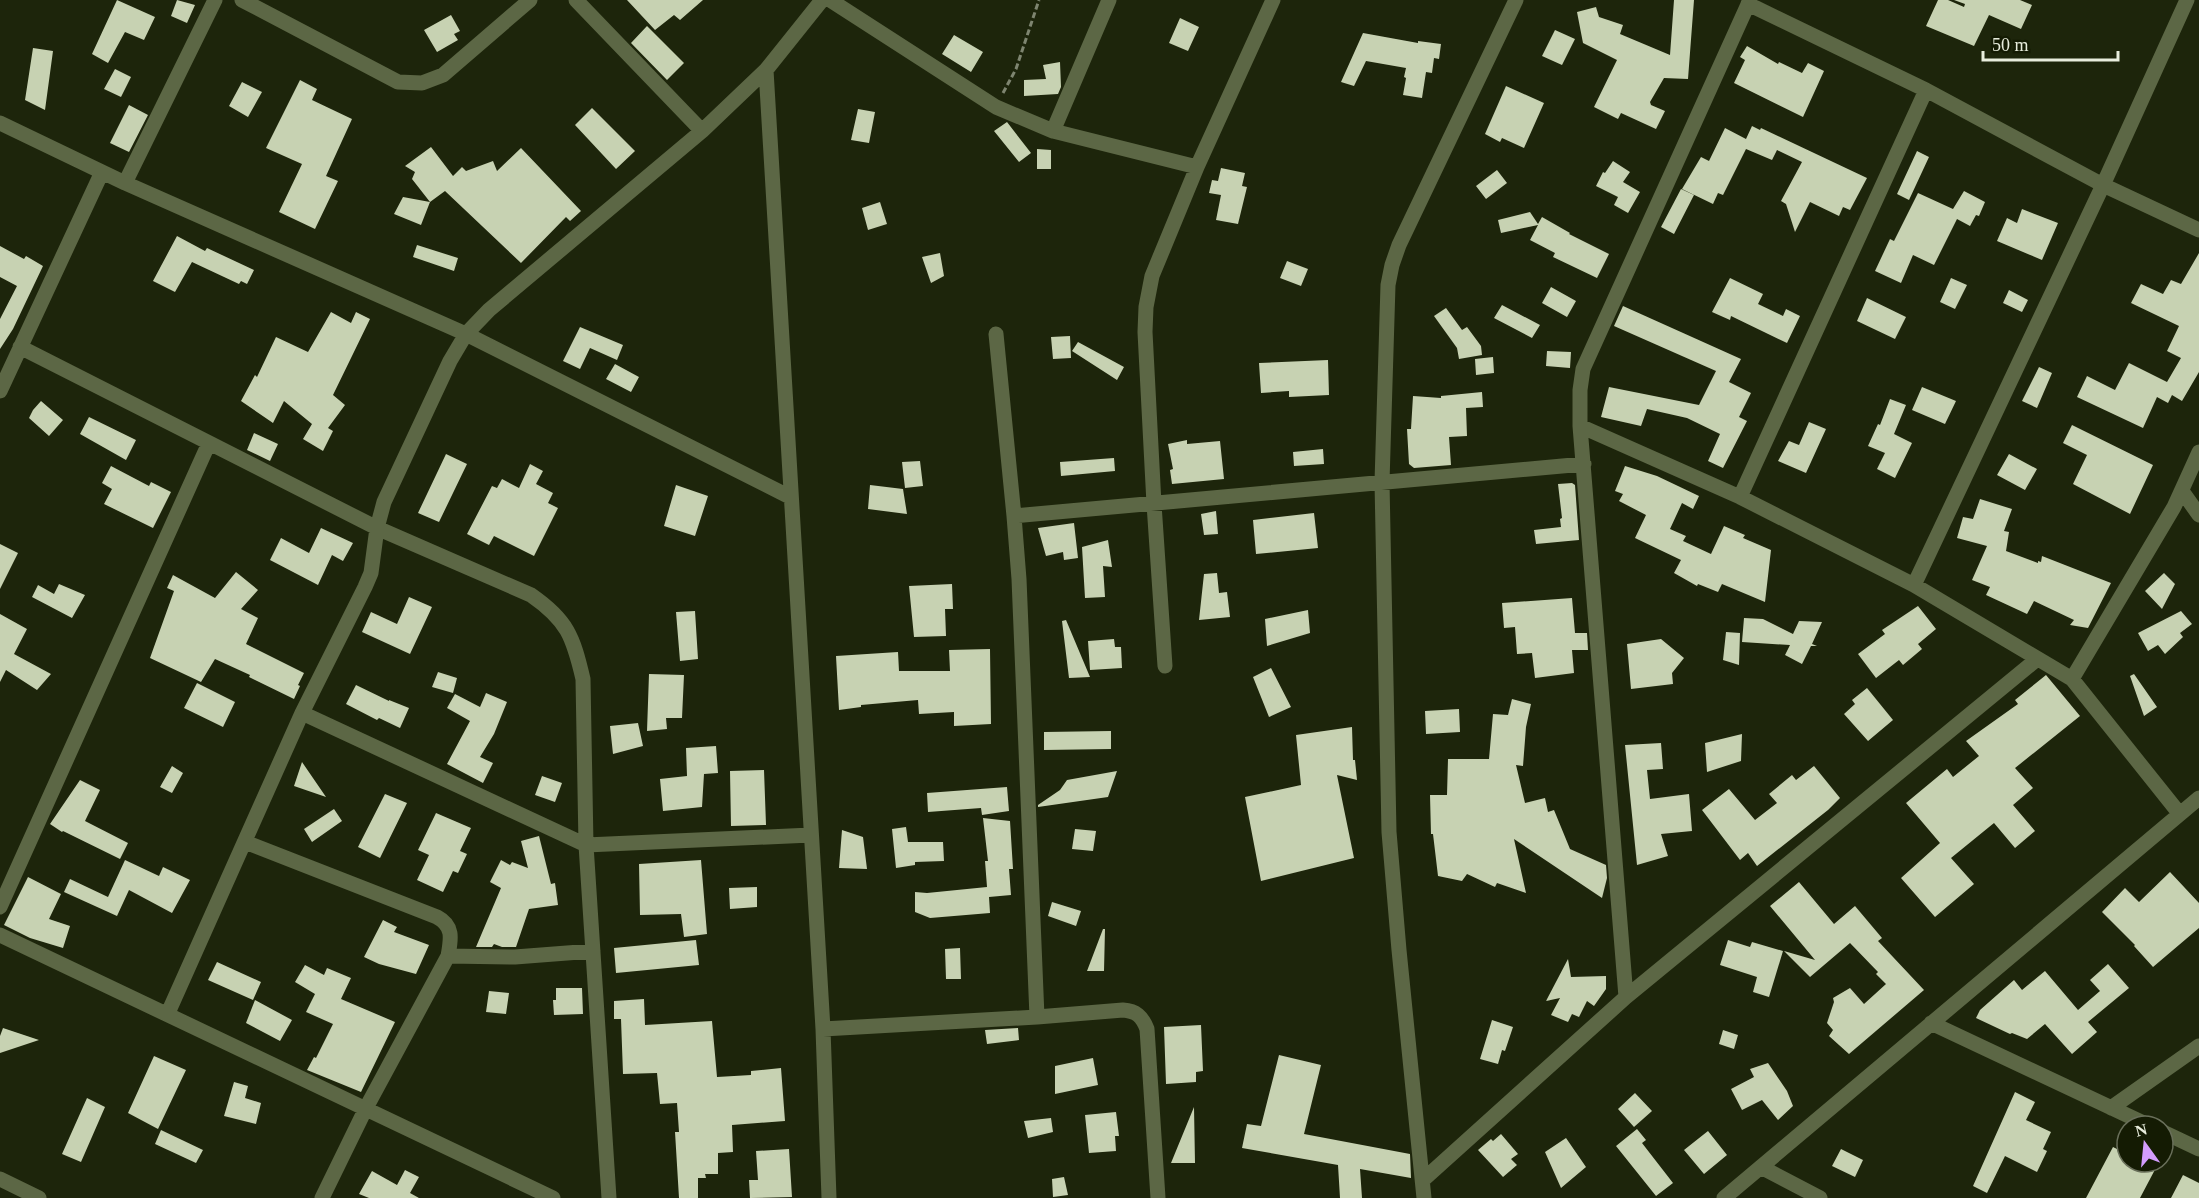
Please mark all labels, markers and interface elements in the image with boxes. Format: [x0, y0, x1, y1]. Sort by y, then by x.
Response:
scale bar [1983, 24, 2118, 62]
text: 50 m [1992, 35, 2029, 55]
north arrow [2115, 1114, 2175, 1174]
text: N [2133, 1120, 2149, 1140]

